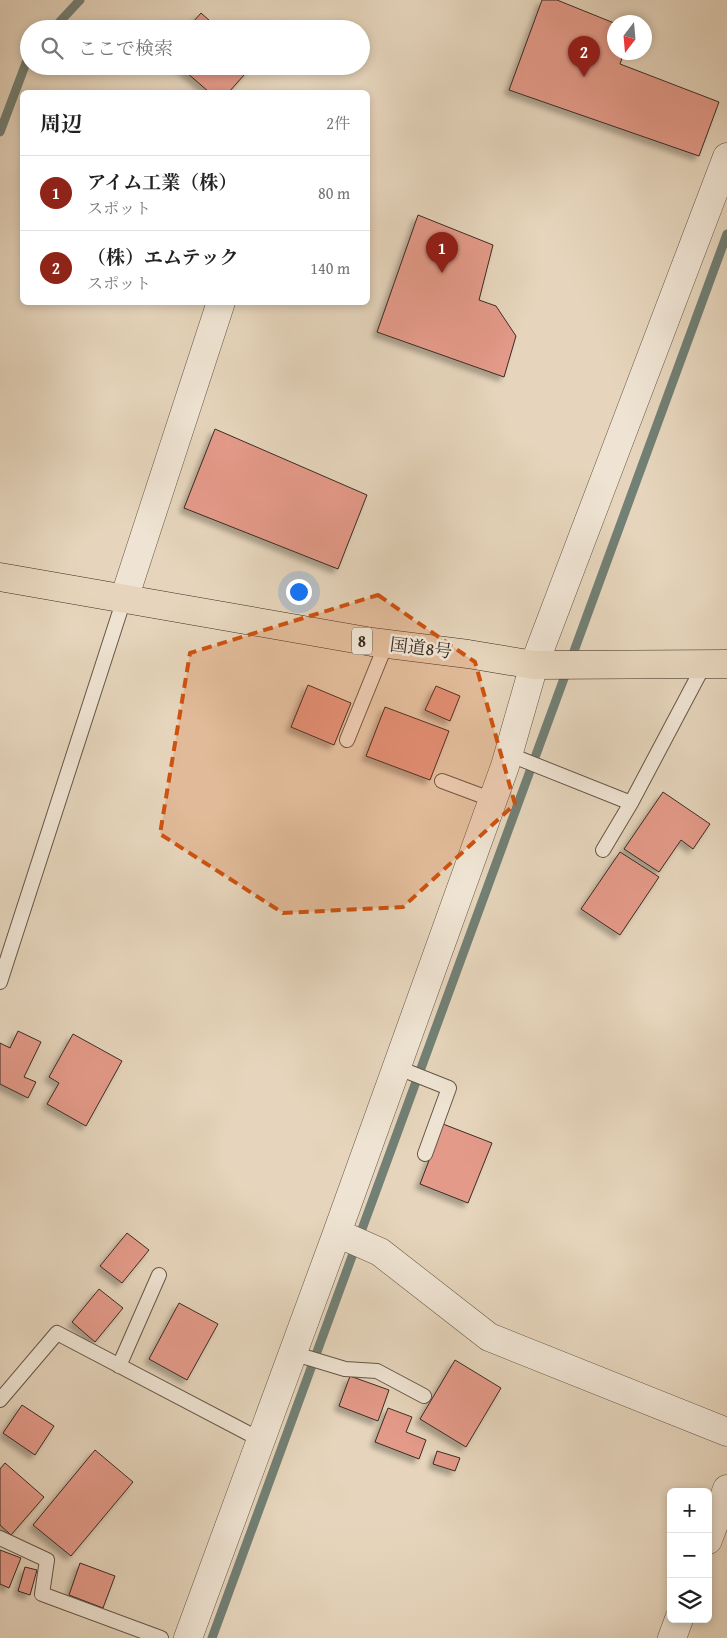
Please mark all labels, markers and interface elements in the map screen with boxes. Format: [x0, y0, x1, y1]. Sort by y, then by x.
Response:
north arrow [607, 15, 652, 60]
search box [20, 20, 370, 75]
icon: search [38, 34, 66, 62]
text: ここで検索 [78, 34, 173, 62]
pin: 2 [568, 36, 600, 77]
text: 周辺 [40, 108, 82, 139]
text: 2件 [326, 111, 350, 135]
text: アイム工業（株） [87, 168, 237, 196]
text: 1 [52, 181, 60, 205]
text: 80 m [318, 181, 350, 205]
text: スポット [87, 196, 151, 220]
pin: 1 [426, 232, 458, 273]
text: （株）エムテック [87, 243, 239, 271]
text: 2 [52, 256, 60, 280]
text: 140 m [310, 256, 350, 280]
text: スポット [87, 271, 151, 295]
your location [286, 579, 312, 605]
road number: 8 [352, 627, 372, 654]
street label: 国道8号 [388, 630, 454, 665]
map controls [667, 1488, 712, 1623]
button: + [667, 1488, 712, 1533]
button: − [667, 1533, 712, 1578]
button: layers [667, 1578, 712, 1623]

